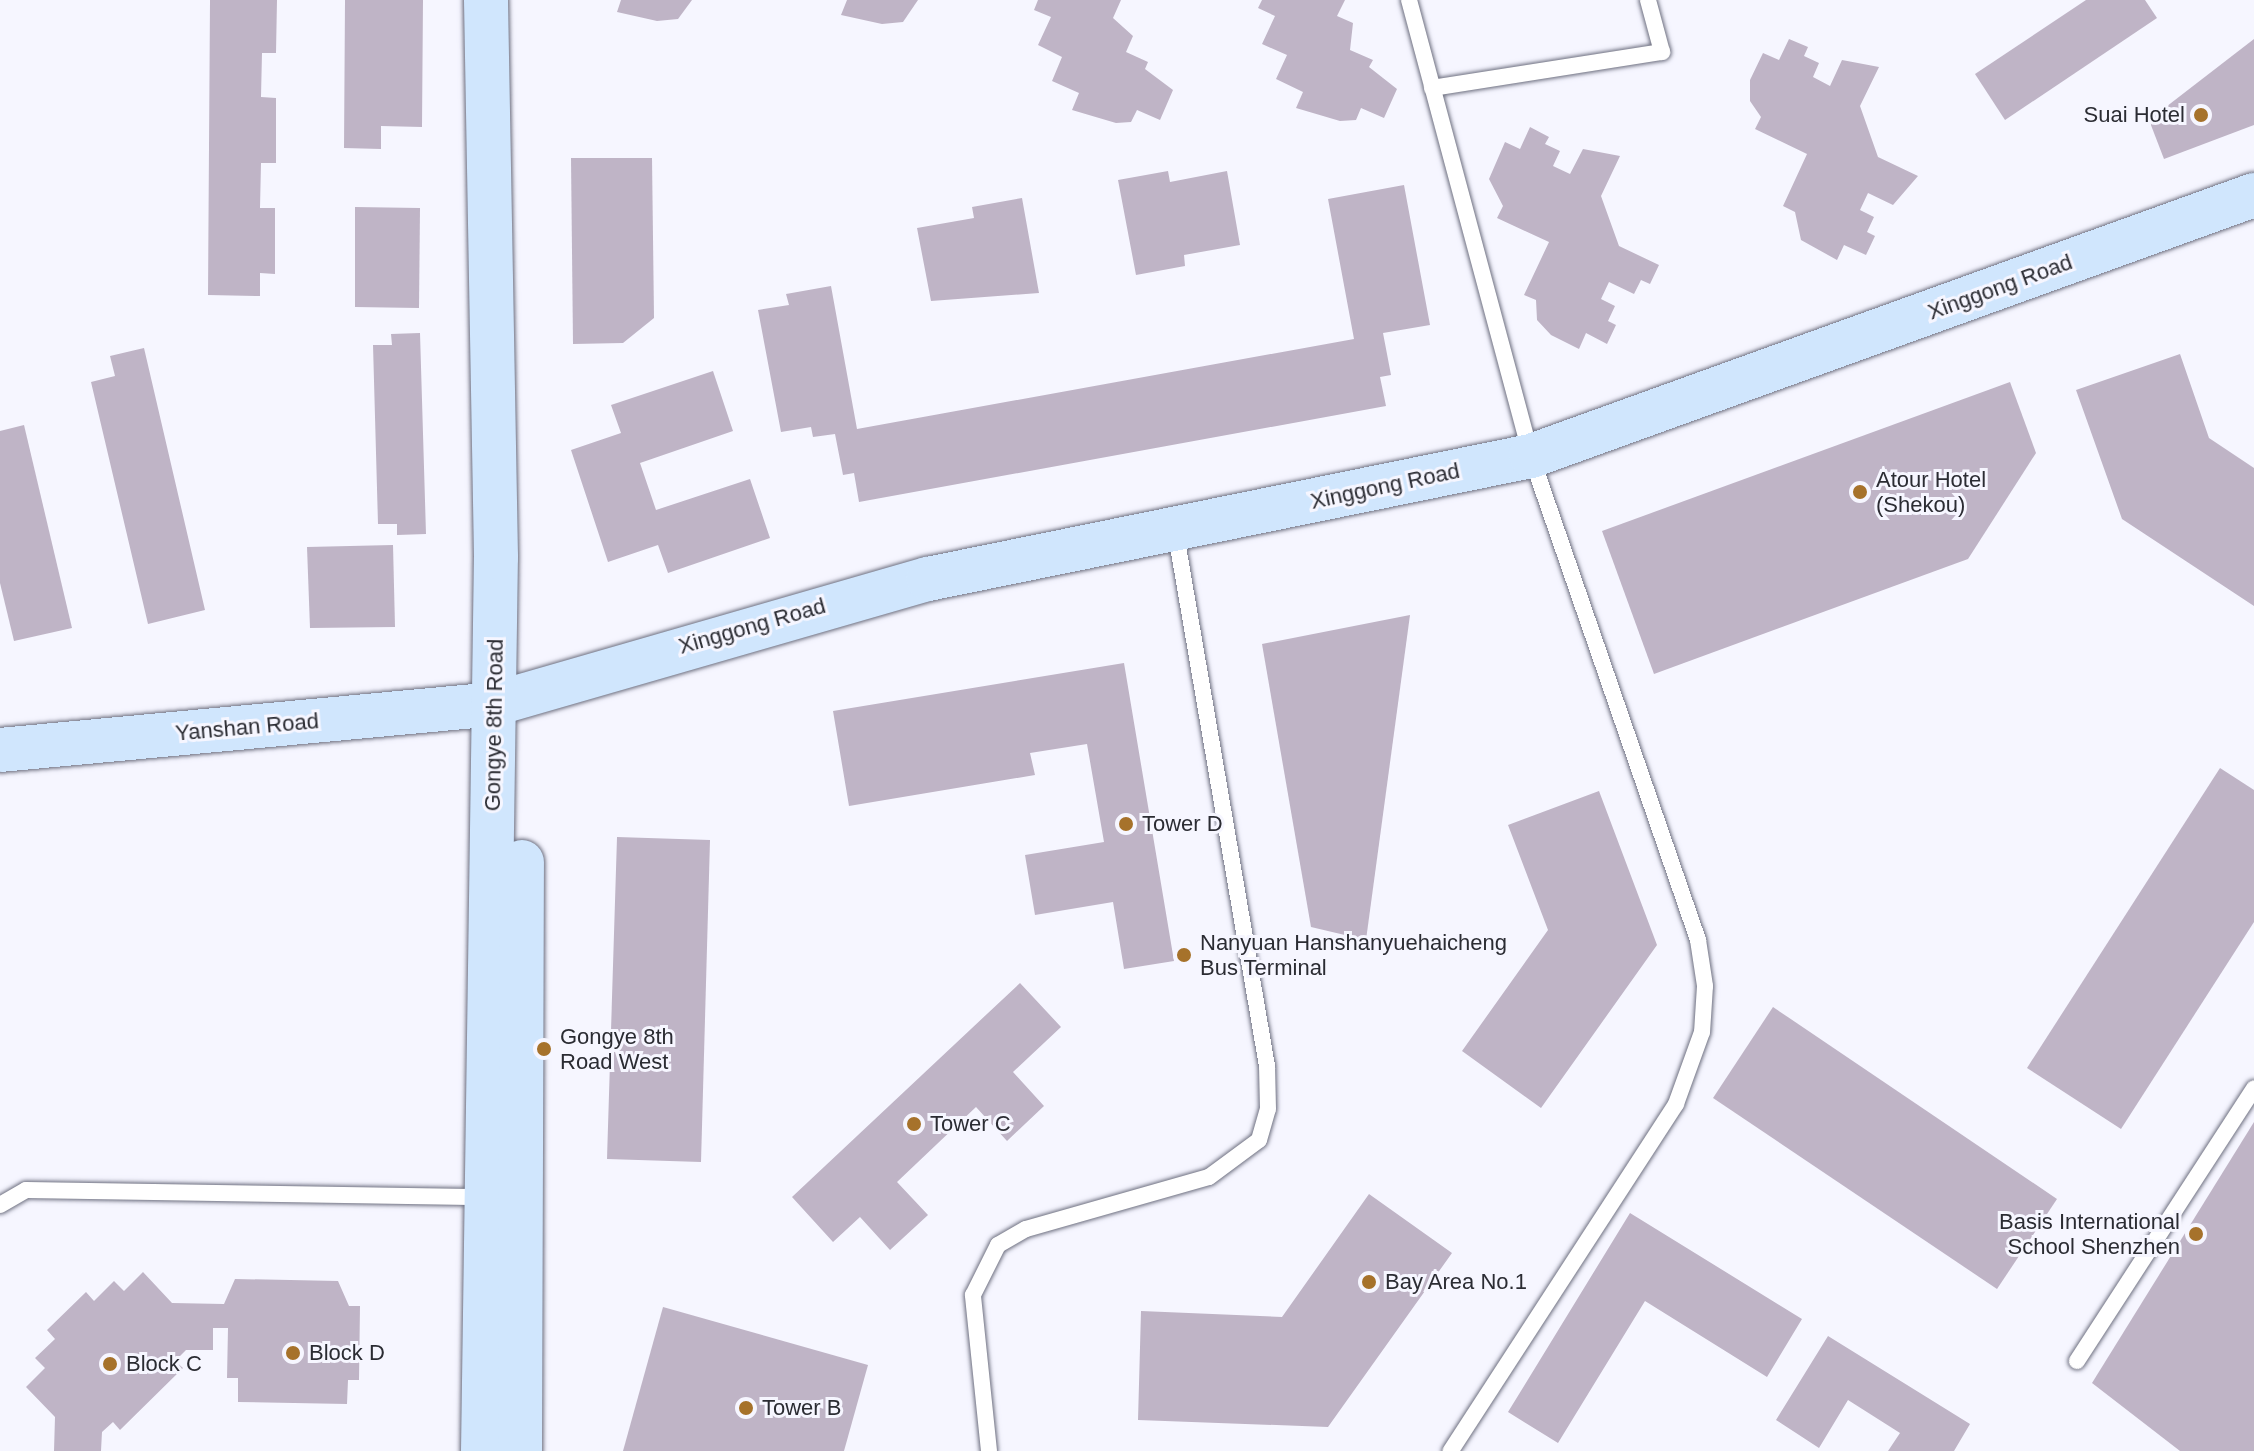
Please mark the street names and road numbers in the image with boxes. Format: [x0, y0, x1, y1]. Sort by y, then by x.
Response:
street label: Xinggong Road [1924, 249, 2076, 325]
street label: Xinggong Road [1308, 457, 1462, 515]
street label: Xinggong Road [675, 592, 829, 660]
street label: Gongye 8th Road [479, 639, 509, 811]
street label: Yanshan Road [174, 708, 320, 746]

